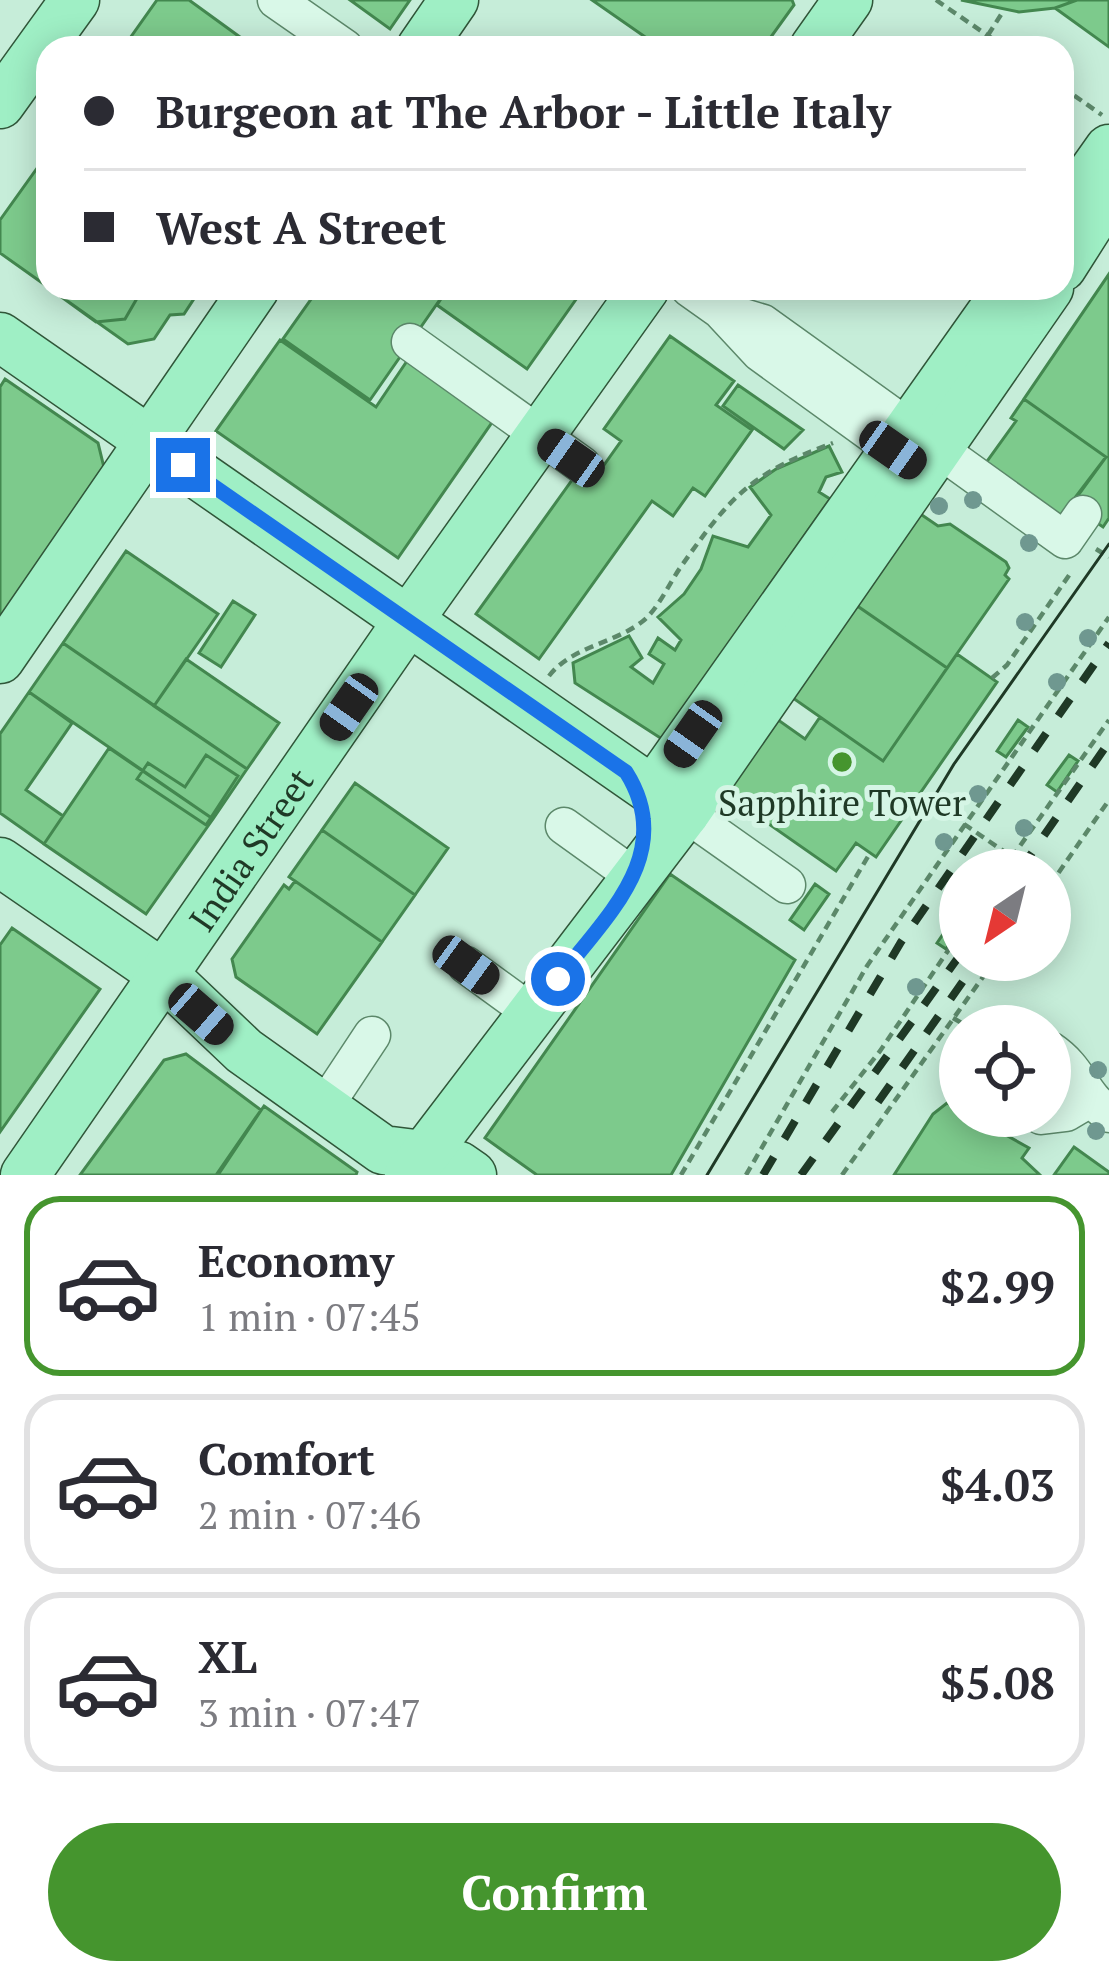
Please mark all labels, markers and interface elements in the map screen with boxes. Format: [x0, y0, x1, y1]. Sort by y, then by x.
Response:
text: Burgeon at The Arbor - Little Italy [156, 81, 891, 141]
text: West A Street [156, 197, 446, 257]
car [853, 415, 933, 485]
car [531, 423, 611, 493]
route end [156, 438, 210, 492]
car [314, 667, 384, 747]
car [658, 694, 728, 774]
marker: Sapphire Tower [829, 749, 855, 775]
street label: India Street [177, 759, 323, 940]
place label: Sapphire Tower [718, 779, 966, 826]
north arrow [939, 849, 1071, 981]
map controls [939, 849, 1071, 1137]
car [426, 929, 506, 1001]
route start [531, 952, 585, 1006]
car [162, 977, 240, 1051]
button: locate [939, 1005, 1071, 1137]
text: Economy [198, 1230, 394, 1290]
icon: car [54, 1232, 162, 1340]
text: $2.99 [940, 1256, 1055, 1316]
text: 1 min · 07:45 [198, 1290, 421, 1342]
text: Comfort [198, 1428, 375, 1488]
icon: car [54, 1430, 162, 1538]
text: $4.03 [940, 1454, 1055, 1514]
text: 2 min · 07:46 [198, 1488, 421, 1540]
text: XL [198, 1626, 257, 1686]
icon: car [54, 1628, 162, 1736]
text: $5.08 [940, 1652, 1055, 1712]
text: 3 min · 07:47 [198, 1686, 421, 1738]
button: Confirm [48, 1823, 1061, 1961]

